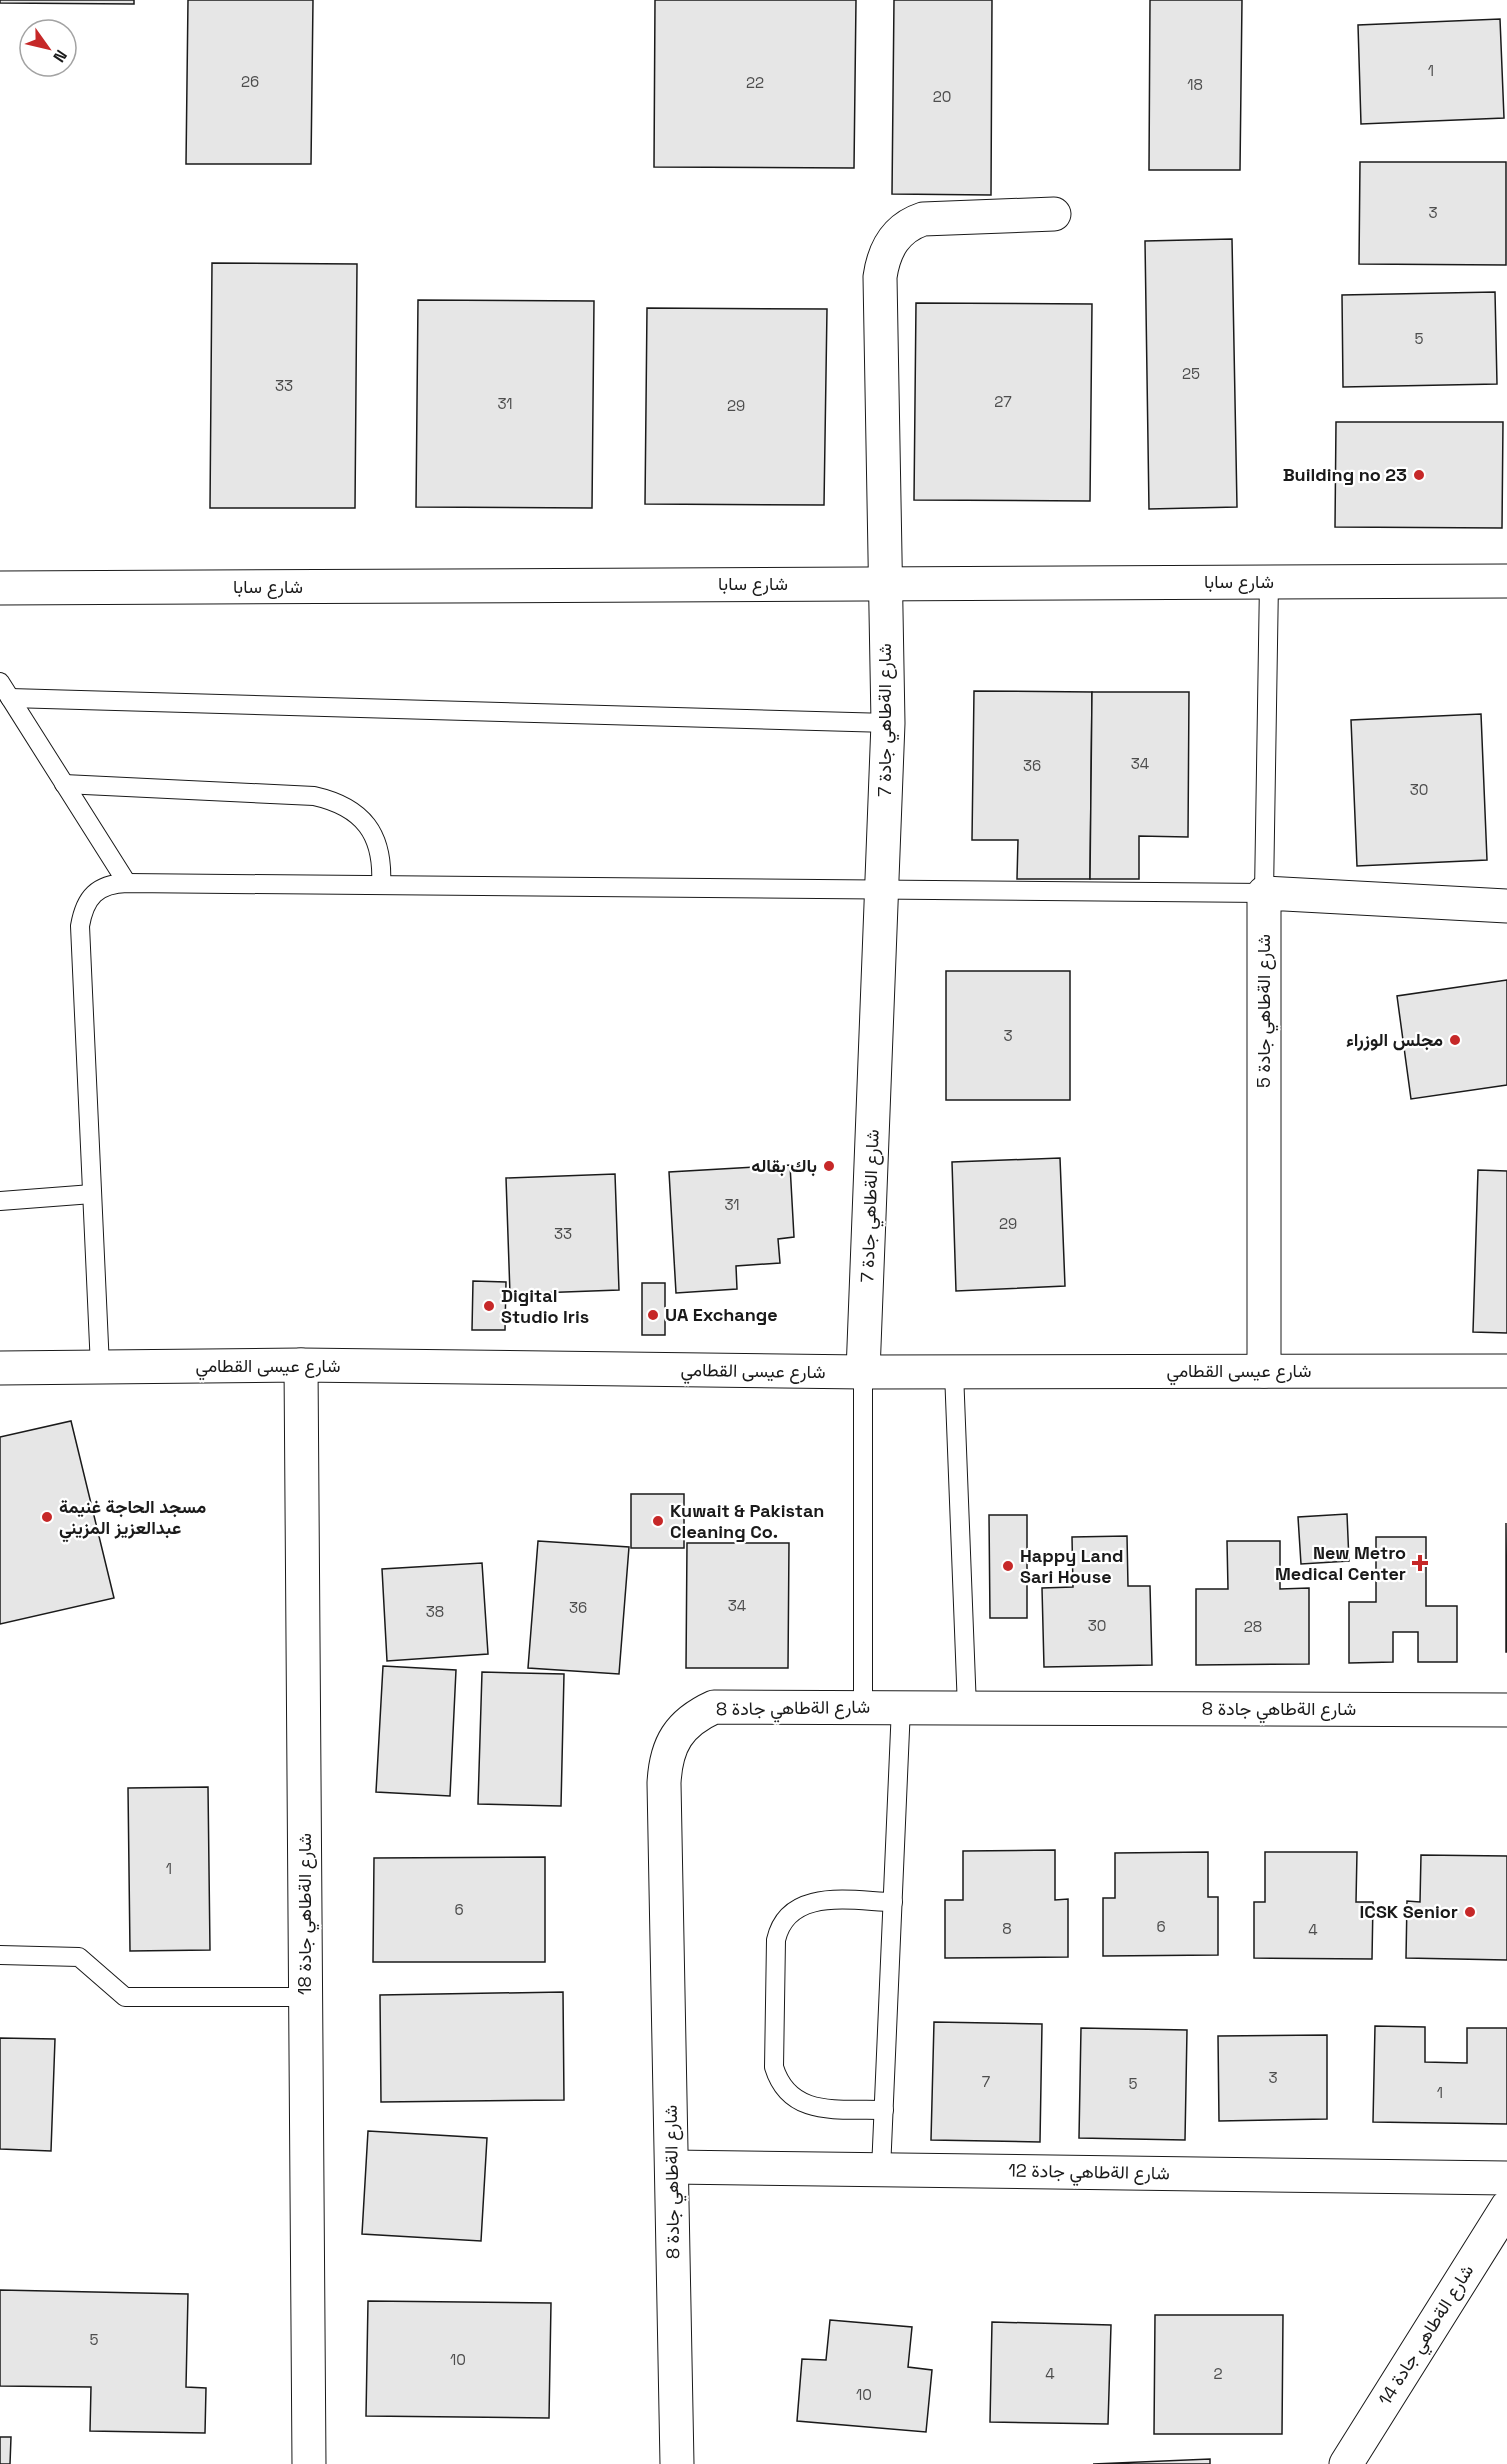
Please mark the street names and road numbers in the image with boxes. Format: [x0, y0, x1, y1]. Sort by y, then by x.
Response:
street label: شارع سابا [1204, 570, 1274, 594]
street label: شارع سابا [718, 572, 788, 596]
street label: شارع سابا [233, 575, 303, 599]
street label: شارع الةطاهي جادة 7 [873, 643, 900, 797]
street label: شارع الةطاهي جادة 5 [1252, 934, 1279, 1088]
street label: شارع الةطاهي جادة 7 [855, 1129, 888, 1283]
street label: شارع عيسى القطامي [195, 1354, 341, 1381]
street label: شارع عيسى القطامي [680, 1358, 826, 1387]
street label: شارع عيسى القطامي [1166, 1359, 1312, 1386]
street label: شارع الةطاهي جادة 8 [716, 1695, 870, 1724]
street label: شارع الةطاهي جادة 8 [1202, 1697, 1356, 1724]
street label: شارع الةطاهي جادة 18 [293, 1833, 320, 1995]
street label: شارع الةطاهي جادة 8 [659, 2105, 688, 2259]
street label: شارع الةطاهي جادة 12 [1008, 2159, 1170, 2188]
street label: شارع الةطاهي جادة 14 [1373, 2260, 1482, 2412]

